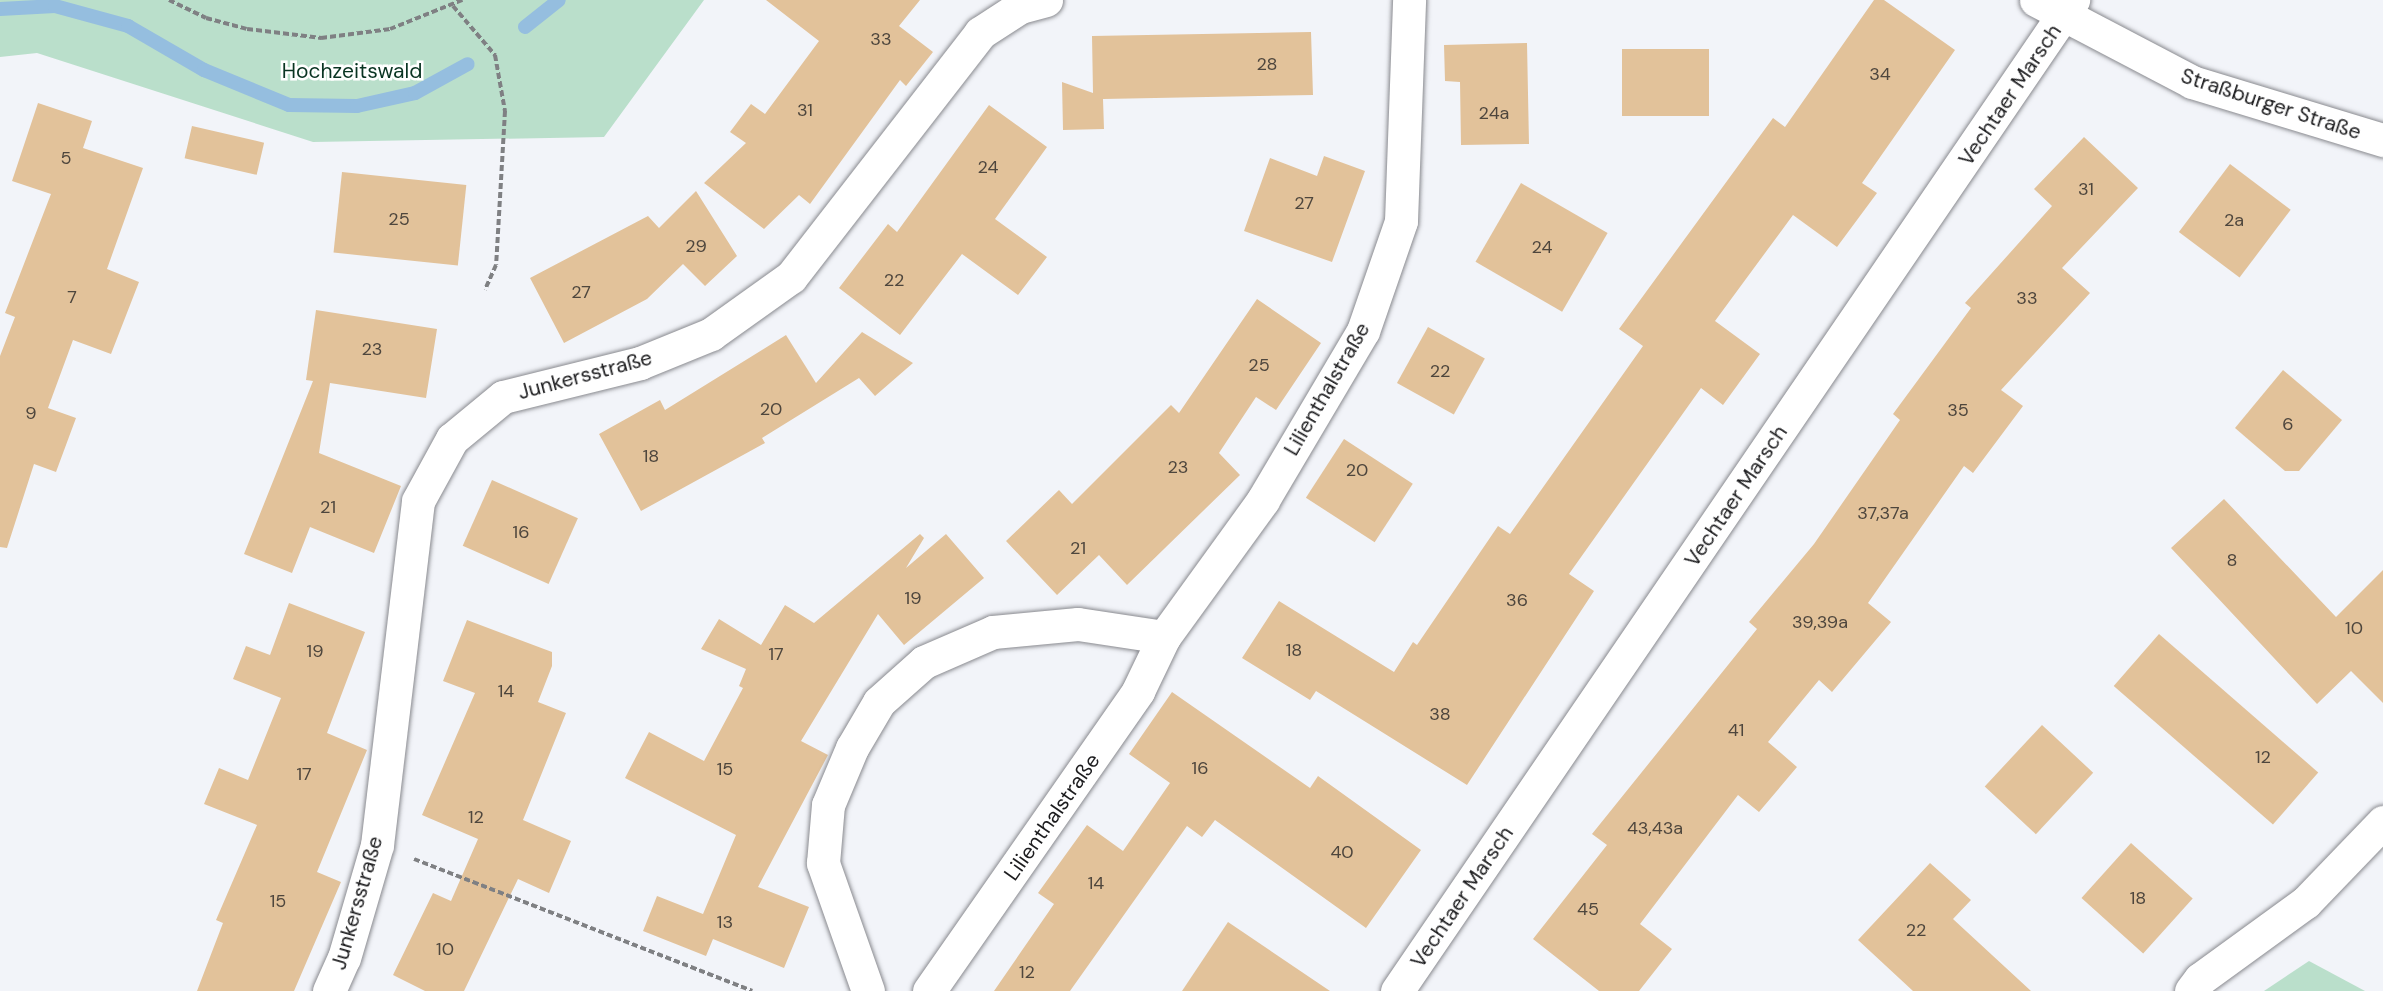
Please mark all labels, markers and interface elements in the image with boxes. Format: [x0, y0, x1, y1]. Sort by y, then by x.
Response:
street label: Vechtaer Marsch [1953, 20, 2067, 170]
house number: 33 [870, 28, 892, 50]
house number: 28 [1256, 53, 1278, 75]
park label: Hochzeitswald [282, 58, 422, 84]
house number: 34 [1869, 63, 1891, 85]
street label: Straßburger Straße [2178, 63, 2364, 145]
house number: 31 [797, 99, 813, 121]
house number: 24a [1479, 102, 1509, 124]
house number: 5 [61, 147, 71, 169]
house number: 24 [978, 156, 998, 178]
house number: 31 [2078, 178, 2094, 200]
house number: 27 [1294, 192, 1314, 214]
house number: 25 [388, 208, 410, 230]
house number: 2a [2224, 209, 2244, 231]
house number: 29 [685, 235, 707, 257]
house number: 24 [1532, 236, 1552, 258]
house number: 22 [884, 269, 904, 291]
house number: 27 [571, 281, 591, 303]
house number: 7 [67, 286, 77, 308]
house number: 33 [2016, 287, 2038, 309]
street label: Lilienthalstraße [1279, 318, 1375, 460]
house number: 23 [361, 338, 383, 360]
street label: Junkersstraße [515, 345, 655, 405]
house number: 25 [1248, 354, 1270, 376]
house number: 22 [1430, 360, 1450, 382]
house number: 20 [760, 398, 782, 420]
house number: 35 [1947, 399, 1969, 421]
house number: 9 [25, 402, 37, 424]
house number: 6 [2282, 413, 2294, 435]
street label: Vechtaer Marsch [1679, 421, 1793, 571]
house number: 18 [643, 445, 659, 467]
house number: 23 [1167, 456, 1189, 478]
house number: 20 [1346, 459, 1368, 481]
house number: 21 [320, 496, 336, 518]
house number: 37,37a [1857, 502, 1909, 524]
house number: 16 [513, 521, 529, 543]
house number: 21 [1070, 537, 1086, 559]
house number: 8 [2227, 549, 2237, 571]
house number: 19 [905, 587, 921, 609]
house number: 36 [1506, 589, 1528, 611]
house number: 39,39a [1792, 611, 1848, 633]
house number: 10 [2345, 617, 2363, 639]
house number: 18 [1286, 639, 1302, 661]
house number: 19 [307, 640, 323, 662]
house number: 17 [768, 643, 784, 665]
house number: 14 [498, 680, 514, 702]
house number: 38 [1429, 703, 1451, 725]
house number: 41 [1728, 719, 1744, 741]
house number: 12 [2255, 746, 2271, 768]
street label: Lilienthalstraße [999, 749, 1105, 885]
house number: 16 [1192, 757, 1208, 779]
house number: 15 [717, 758, 733, 780]
house number: 17 [296, 763, 312, 785]
house number: 12 [468, 806, 484, 828]
house number: 43,43a [1627, 817, 1683, 839]
street label: Vechtaer Marsch [1405, 822, 1519, 972]
street label: Junkersstraße [326, 833, 388, 973]
house number: 40 [1330, 841, 1354, 863]
house number: 14 [1088, 872, 1104, 894]
house number: 18 [2130, 887, 2146, 909]
house number: 15 [270, 890, 286, 912]
house number: 45 [1577, 898, 1599, 920]
house number: 13 [717, 911, 733, 933]
house number: 22 [1906, 919, 1926, 941]
house number: 10 [436, 938, 454, 960]
house number: 12 [1019, 961, 1035, 983]

